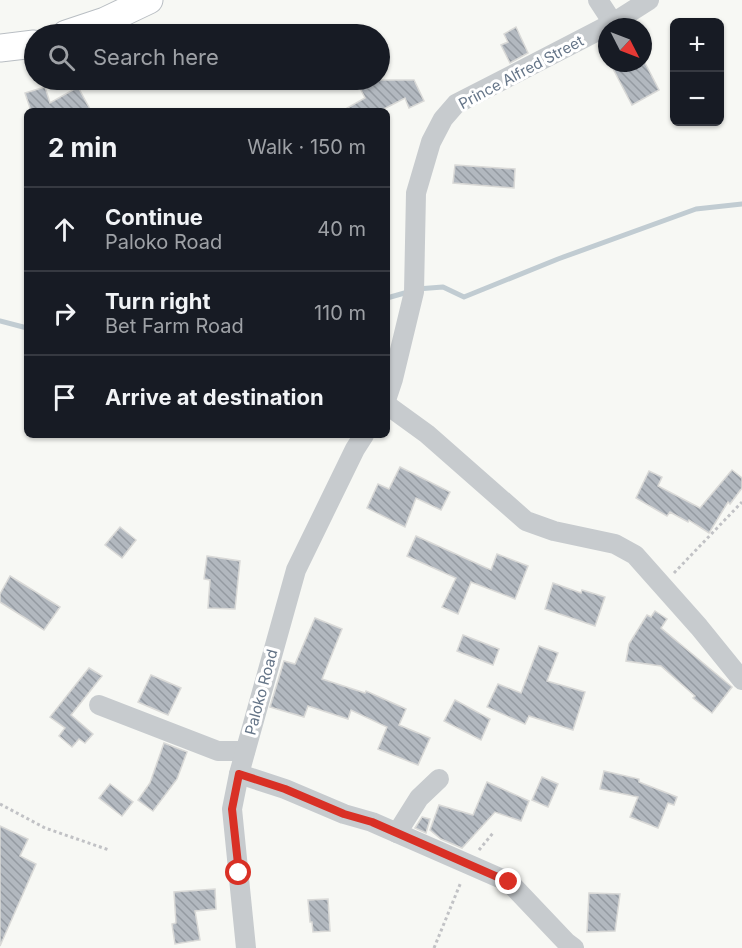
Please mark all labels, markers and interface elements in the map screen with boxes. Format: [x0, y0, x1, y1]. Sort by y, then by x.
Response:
north arrow [598, 18, 652, 72]
map controls [670, 18, 724, 126]
button: + [670, 18, 724, 72]
search box [24, 24, 390, 90]
street label: Prince Alfred Street [455, 31, 587, 113]
icon: search [45, 41, 78, 74]
text: Search here [93, 44, 219, 70]
button: − [670, 72, 724, 126]
text: 2 min [48, 132, 118, 163]
text: Walk · 150 m [247, 135, 366, 159]
text: Continue [105, 204, 203, 230]
icon: ahead [48, 213, 81, 246]
text: 40 m [317, 217, 366, 241]
text: Paloko Road [105, 230, 222, 254]
text: Turn right [105, 288, 211, 314]
icon: right [48, 297, 81, 330]
text: 110 m [314, 301, 366, 325]
text: Bet Farm Road [105, 314, 244, 338]
icon: arrive [48, 381, 81, 414]
text: Arrive at destination [105, 384, 324, 410]
street label: Paloko Road [240, 647, 282, 737]
route start [225, 859, 251, 885]
route end [495, 868, 521, 894]

